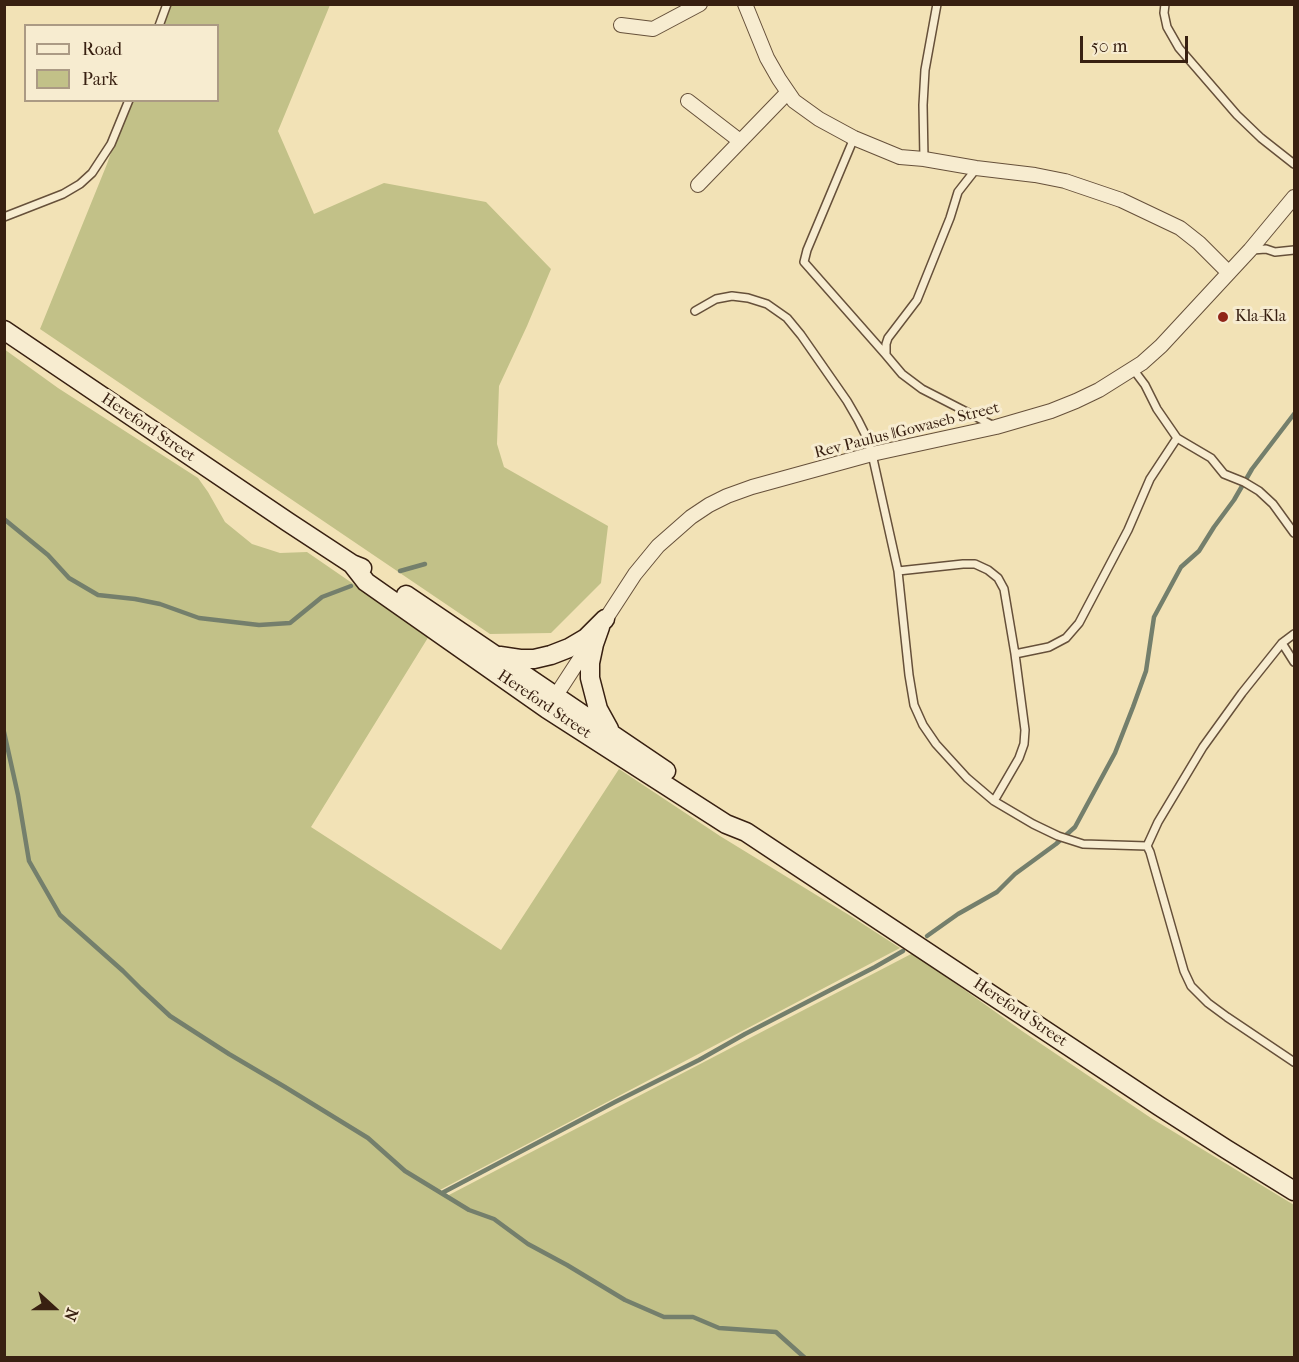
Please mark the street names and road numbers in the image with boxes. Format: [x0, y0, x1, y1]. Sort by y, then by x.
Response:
street label: Hereford Street [97, 390, 199, 466]
street label: Rev Paulus ǁGowaseb Street [813, 399, 1001, 463]
street label: Hereford Street [493, 667, 595, 743]
street label: Hereford Street [969, 975, 1071, 1051]

